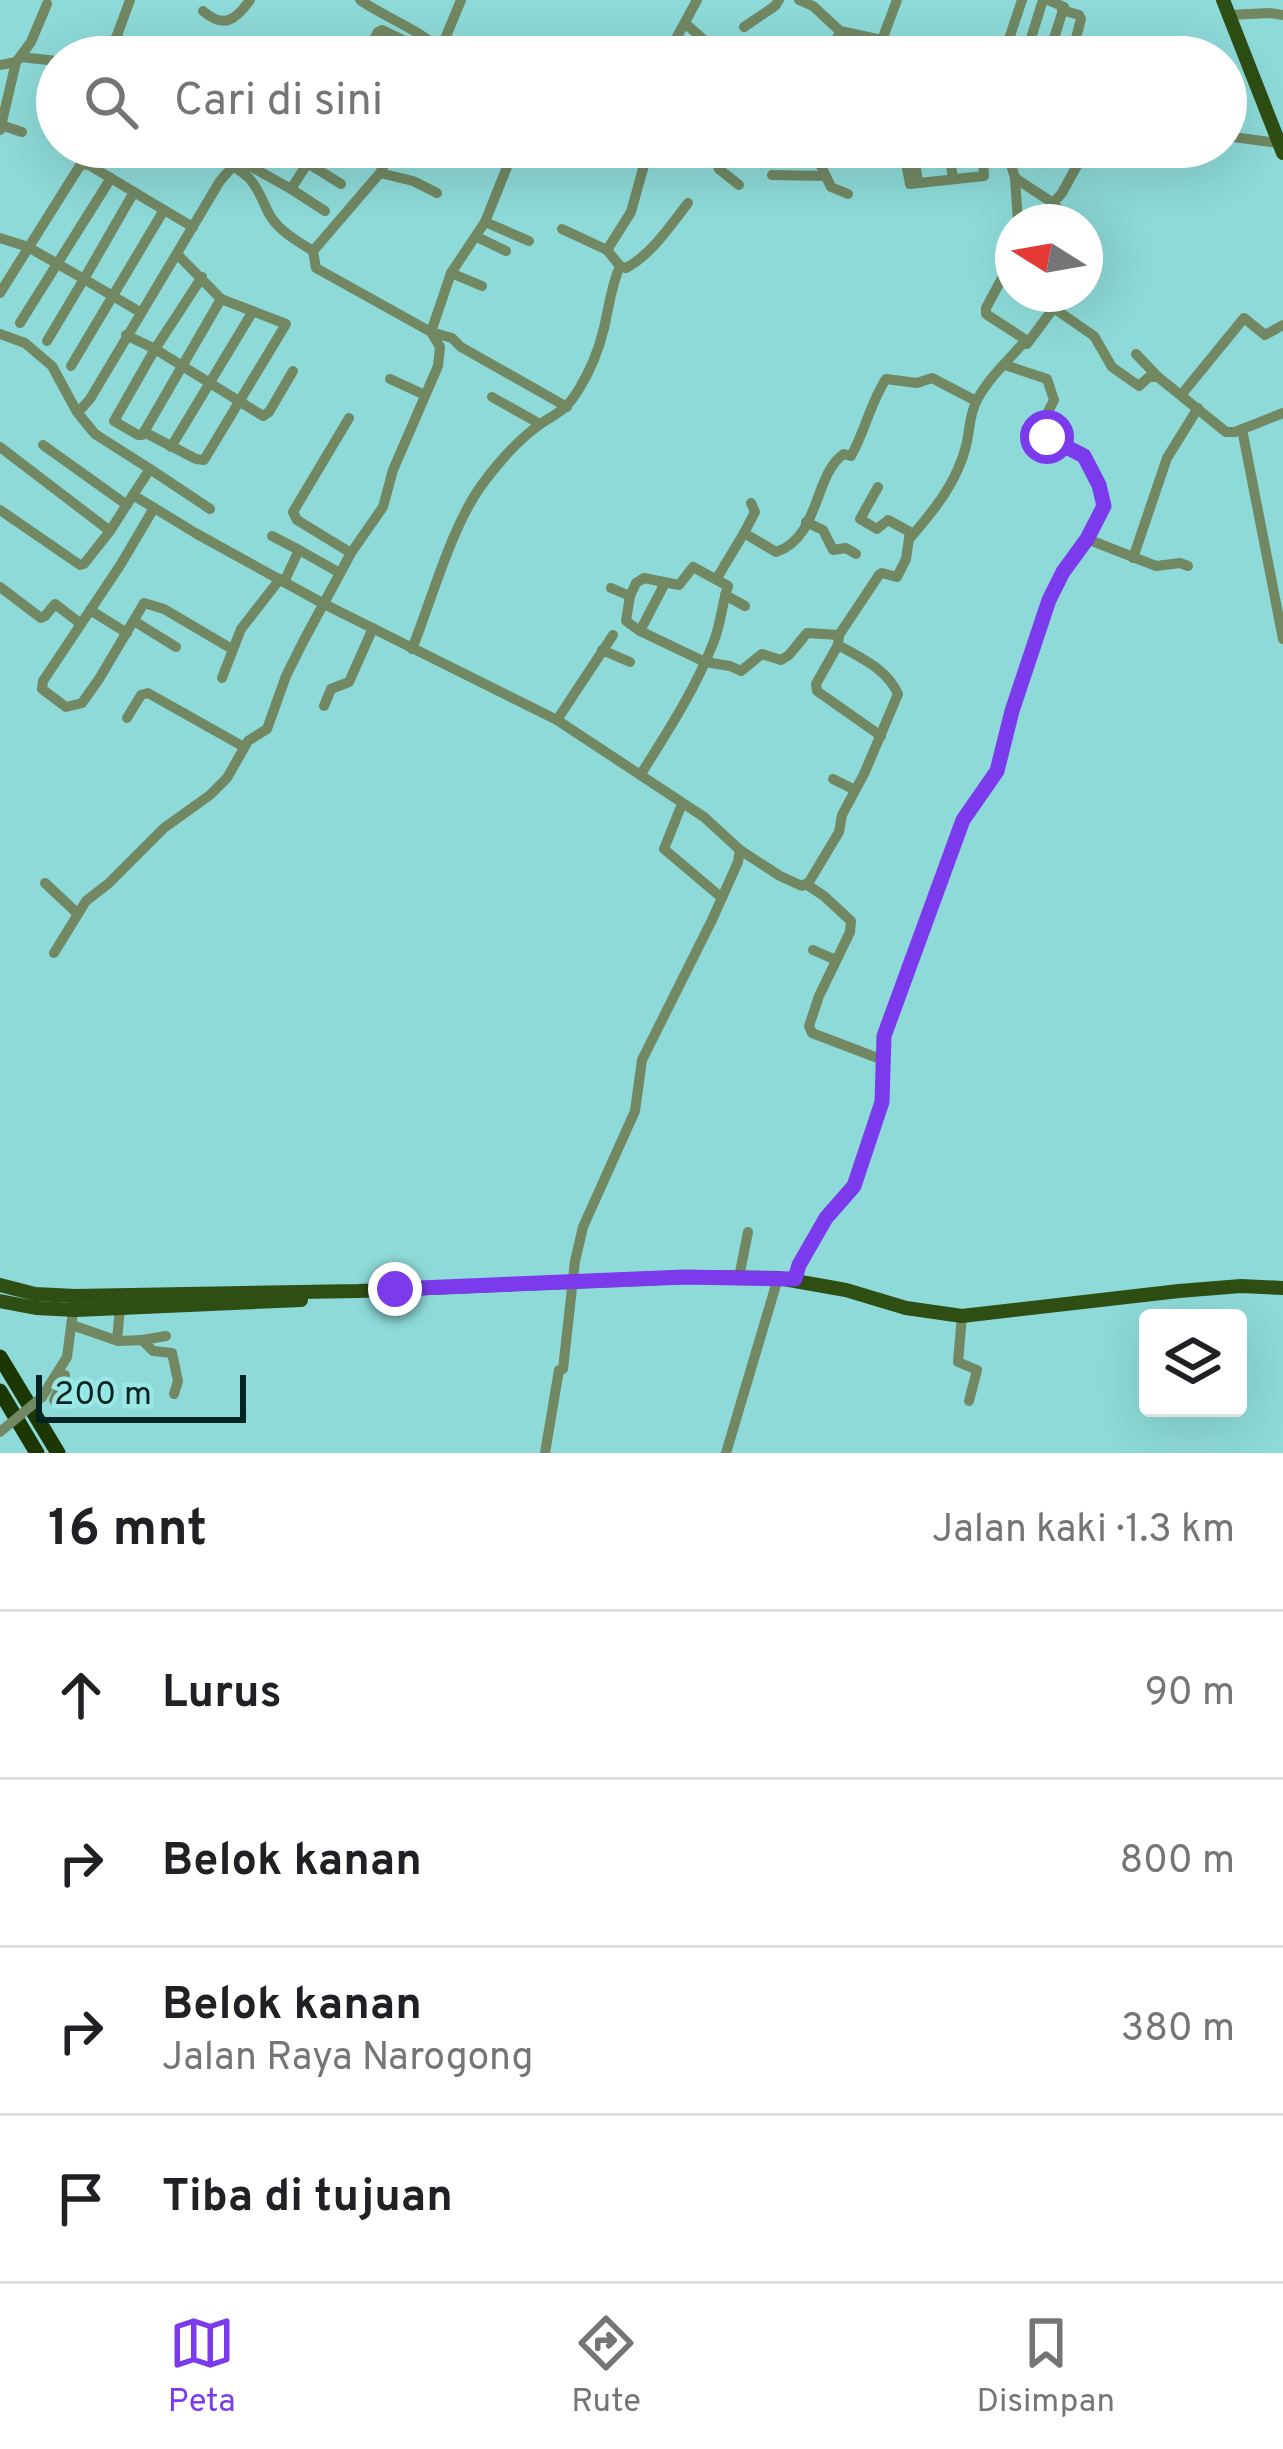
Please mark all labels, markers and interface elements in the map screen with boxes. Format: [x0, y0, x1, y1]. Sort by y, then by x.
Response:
search box [36, 36, 1247, 168]
icon: search [78, 69, 144, 135]
text: Cari di sini [174, 74, 383, 131]
north arrow [995, 204, 1103, 312]
route start [1020, 410, 1074, 464]
route end [368, 1262, 422, 1316]
map controls [1139, 1309, 1247, 1417]
button: layers [1139, 1309, 1247, 1417]
scale bar [36, 1369, 246, 1422]
text: 200 m [54, 1375, 152, 1417]
text: 16 mnt [48, 1499, 207, 1564]
text: Jalan kaki · 1.3 km [932, 1507, 1235, 1556]
icon: ahead [48, 1662, 114, 1728]
text: Lurus [162, 1666, 282, 1723]
text: 90 m [1145, 1670, 1235, 1719]
icon: right [48, 1830, 114, 1896]
text: Belok kanan [162, 1834, 422, 1891]
text: 800 m [1120, 1838, 1235, 1887]
text: Belok kanan [162, 1978, 422, 2035]
icon: right [48, 1998, 114, 2064]
text: 380 m [1121, 2006, 1235, 2055]
text: Jalan Raya Narogong [162, 2035, 534, 2084]
icon: arrive [48, 2166, 114, 2232]
text: Tiba di tujuan [162, 2170, 453, 2227]
tab: Peta [168, 2310, 236, 2424]
tab: Rute [571, 2310, 641, 2424]
tab: Disimpan [977, 2310, 1115, 2424]

